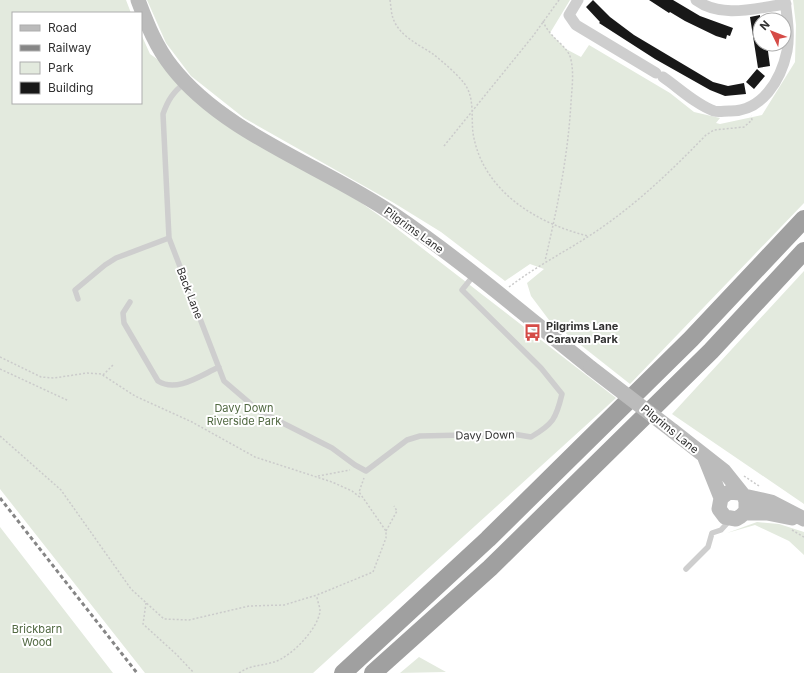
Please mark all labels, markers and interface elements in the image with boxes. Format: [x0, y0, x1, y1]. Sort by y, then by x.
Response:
legend [12, 12, 142, 104]
north arrow [752, 12, 792, 52]
text: N [757, 17, 773, 33]
text: Road [48, 20, 77, 35]
text: Railway [48, 40, 92, 55]
text: Park [48, 60, 74, 75]
text: Building [48, 80, 93, 95]
street label: Pilgrims Lane [382, 204, 446, 256]
street label: Back Lane [174, 265, 206, 321]
place label: Pilgrims Lane Caravan Park [546, 319, 619, 346]
bus stop icon: Pilgrims Lane Caravan Park [523, 322, 543, 342]
park label: Davy Down Riverside Park [207, 401, 281, 428]
street label: Pilgrims Lane [638, 402, 702, 456]
street label: Davy Down [455, 427, 515, 443]
park label: Brickbarn Wood [12, 622, 62, 649]

